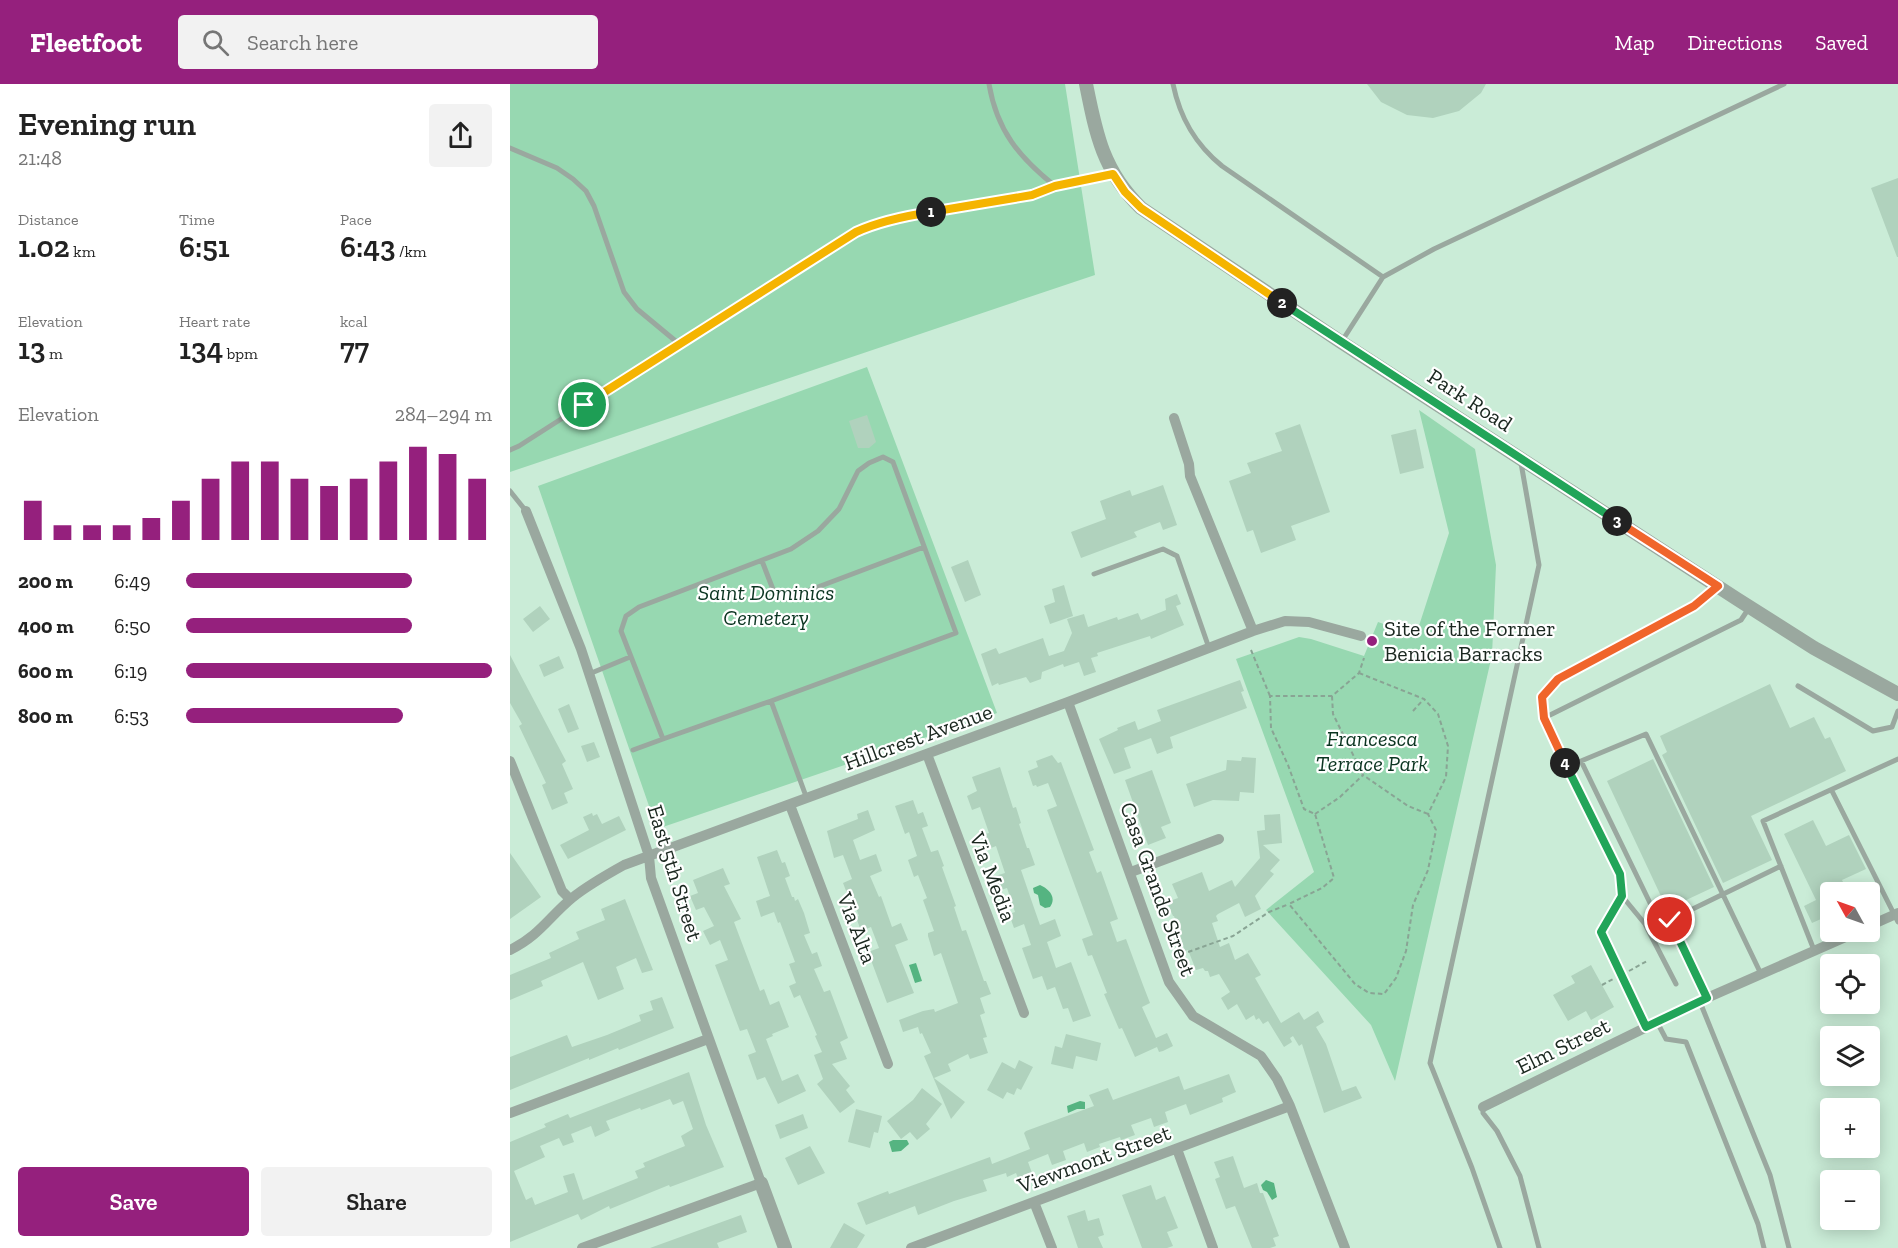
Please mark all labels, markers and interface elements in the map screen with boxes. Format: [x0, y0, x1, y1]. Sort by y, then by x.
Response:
search box [178, 15, 598, 69]
text: Fleetfoot [30, 26, 142, 59]
icon: search [199, 26, 232, 59]
text: Search here [247, 29, 358, 56]
text: Map [1615, 30, 1655, 55]
text: Directions [1688, 30, 1782, 55]
text: Saved [1815, 30, 1868, 55]
text: Evening run [18, 104, 196, 143]
button: share [429, 104, 492, 167]
text: 21:48 [18, 146, 62, 170]
pin: 1 [916, 197, 946, 227]
text: 1 [928, 202, 934, 221]
text: Distance [18, 210, 79, 229]
text: Time [179, 210, 215, 229]
text: Pace [340, 210, 372, 229]
text: 1.02 [18, 229, 70, 265]
text: 6:51 [179, 229, 230, 265]
text: 6:43 [340, 229, 395, 265]
text: km [70, 242, 96, 261]
text: /km [395, 242, 427, 261]
pin: 2 [1267, 288, 1297, 318]
text: 2 [1278, 293, 1286, 312]
text: Elevation [18, 312, 83, 331]
text: Heart rate [179, 312, 250, 331]
text: kcal [340, 312, 367, 331]
text: 13 [18, 331, 45, 367]
text: 134 [179, 331, 223, 367]
text: 77 [340, 331, 369, 367]
text: m [45, 344, 63, 363]
text: bpm [223, 344, 258, 363]
street label: Park Road [1422, 363, 1518, 437]
pin [558, 379, 609, 430]
icon: arrive [567, 388, 600, 421]
text: Elevation [18, 402, 99, 426]
text: 284–294 m [395, 402, 492, 426]
pin: 3 [1602, 506, 1632, 536]
text: 3 [1613, 511, 1621, 530]
text: 200 m [18, 569, 73, 593]
text: 6:49 [114, 569, 151, 593]
park label: Saint Dominics Cemetery [698, 579, 834, 631]
text: 400 m [18, 614, 74, 638]
text: 6:50 [114, 614, 151, 638]
place label: Site of the Former Benicia Barracks [1384, 615, 1555, 667]
marker: Site of the Former Benicia Barracks [1365, 634, 1379, 648]
text: 600 m [18, 659, 73, 683]
text: 6:19 [114, 659, 147, 683]
street label: Hillcrest Avenue [840, 698, 996, 776]
text: 800 m [18, 704, 73, 728]
text: 6:53 [114, 704, 149, 728]
park label: Francesca Terrace Park [1316, 725, 1428, 777]
pin: 4 [1550, 748, 1580, 778]
text: 4 [1560, 753, 1570, 772]
street label: Casa Grande Street [1114, 798, 1202, 980]
street label: East 5th Street [641, 802, 709, 945]
street label: Via Media [963, 827, 1023, 926]
north arrow [1820, 882, 1880, 942]
map controls [1820, 882, 1880, 1230]
street label: Via Alta [831, 888, 883, 968]
pin [1644, 894, 1695, 945]
icon: check [1653, 903, 1686, 936]
button: locate [1820, 954, 1880, 1014]
street label: Elm Street [1512, 1011, 1615, 1080]
button: layers [1820, 1026, 1880, 1086]
button: + [1820, 1098, 1880, 1158]
street label: Viewmont Street [1013, 1119, 1175, 1200]
button: Save [18, 1167, 249, 1236]
button: Share [261, 1167, 492, 1236]
button: − [1820, 1170, 1880, 1230]

